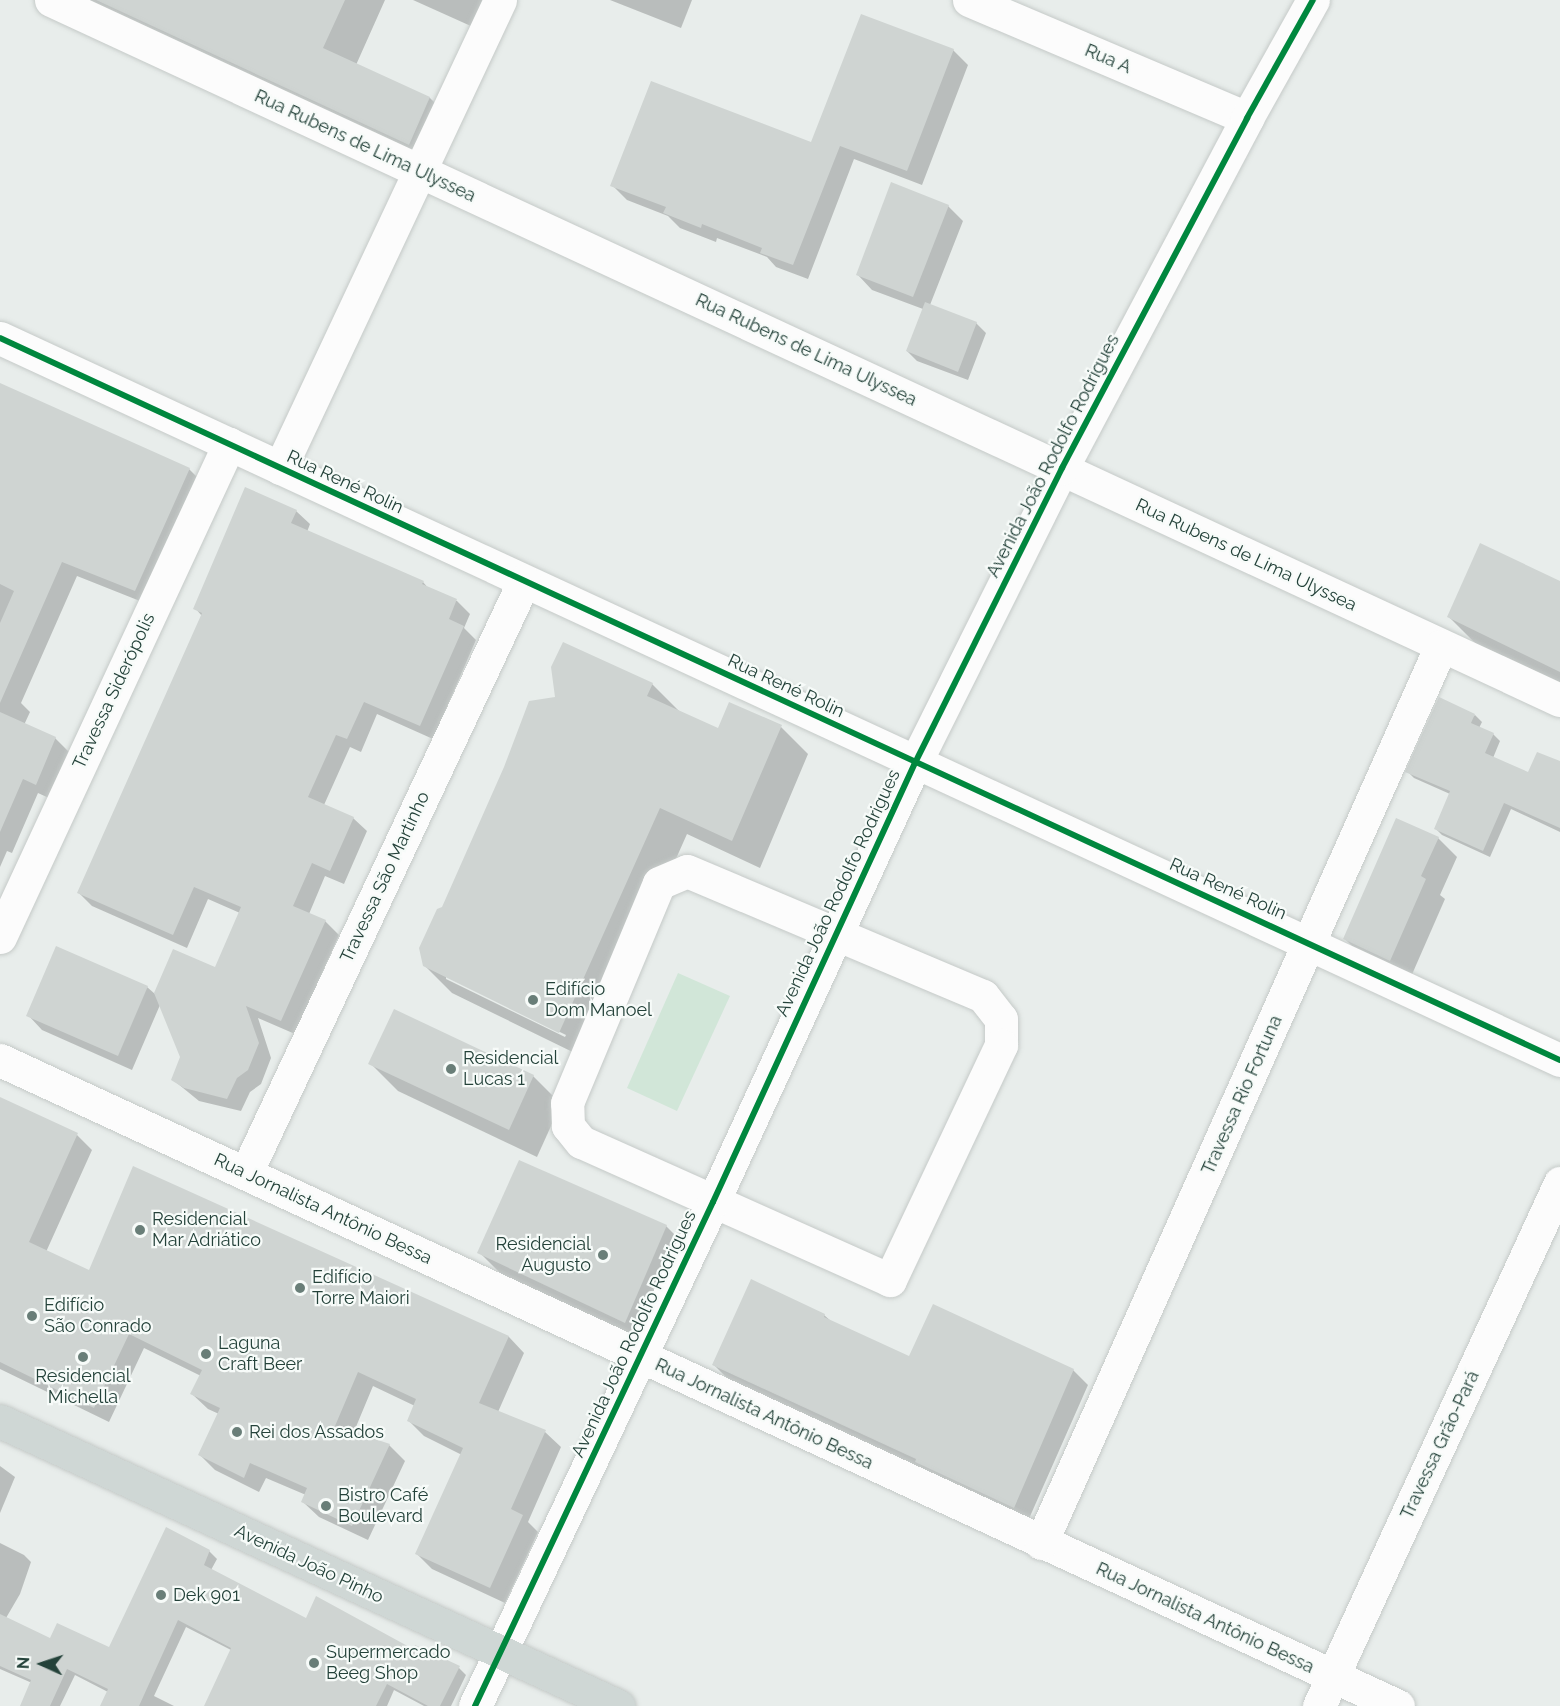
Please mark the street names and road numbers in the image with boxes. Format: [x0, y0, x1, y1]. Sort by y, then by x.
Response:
street label: Rua A [1081, 40, 1135, 78]
street label: Rua Rubens de Lima Ulyssea [251, 85, 479, 207]
street label: Rua Rubens de Lima Ulyssea [692, 289, 920, 411]
street label: Avenida João Rodolfo Rodrigues [982, 331, 1124, 581]
street label: Rua René Rolin [283, 446, 407, 518]
street label: Rua Rubens de Lima Ulyssea [1132, 494, 1360, 616]
street label: Travessa Siderópolis [68, 610, 160, 772]
street label: Rua René Rolin [724, 650, 848, 722]
street label: Avenida João Rodolfo Rodrigues [771, 766, 905, 1020]
street label: Travessa São Martinho [336, 788, 434, 966]
street label: Rua René Rolin [1166, 854, 1290, 924]
street label: Travessa Rio Fortuna [1197, 1012, 1287, 1178]
street label: Rua Jornalista Antônio Bessa [210, 1149, 436, 1269]
street label: Avenida João Rodolfo Rodrigues [567, 1207, 701, 1461]
street label: Rua Jornalista Antônio Bessa [651, 1354, 877, 1474]
street label: Travessa Grão-Pará [1396, 1367, 1484, 1523]
street label: Avenida João Pinho [231, 1520, 387, 1608]
street label: Rua Jornalista Antônio Bessa [1092, 1558, 1318, 1678]

